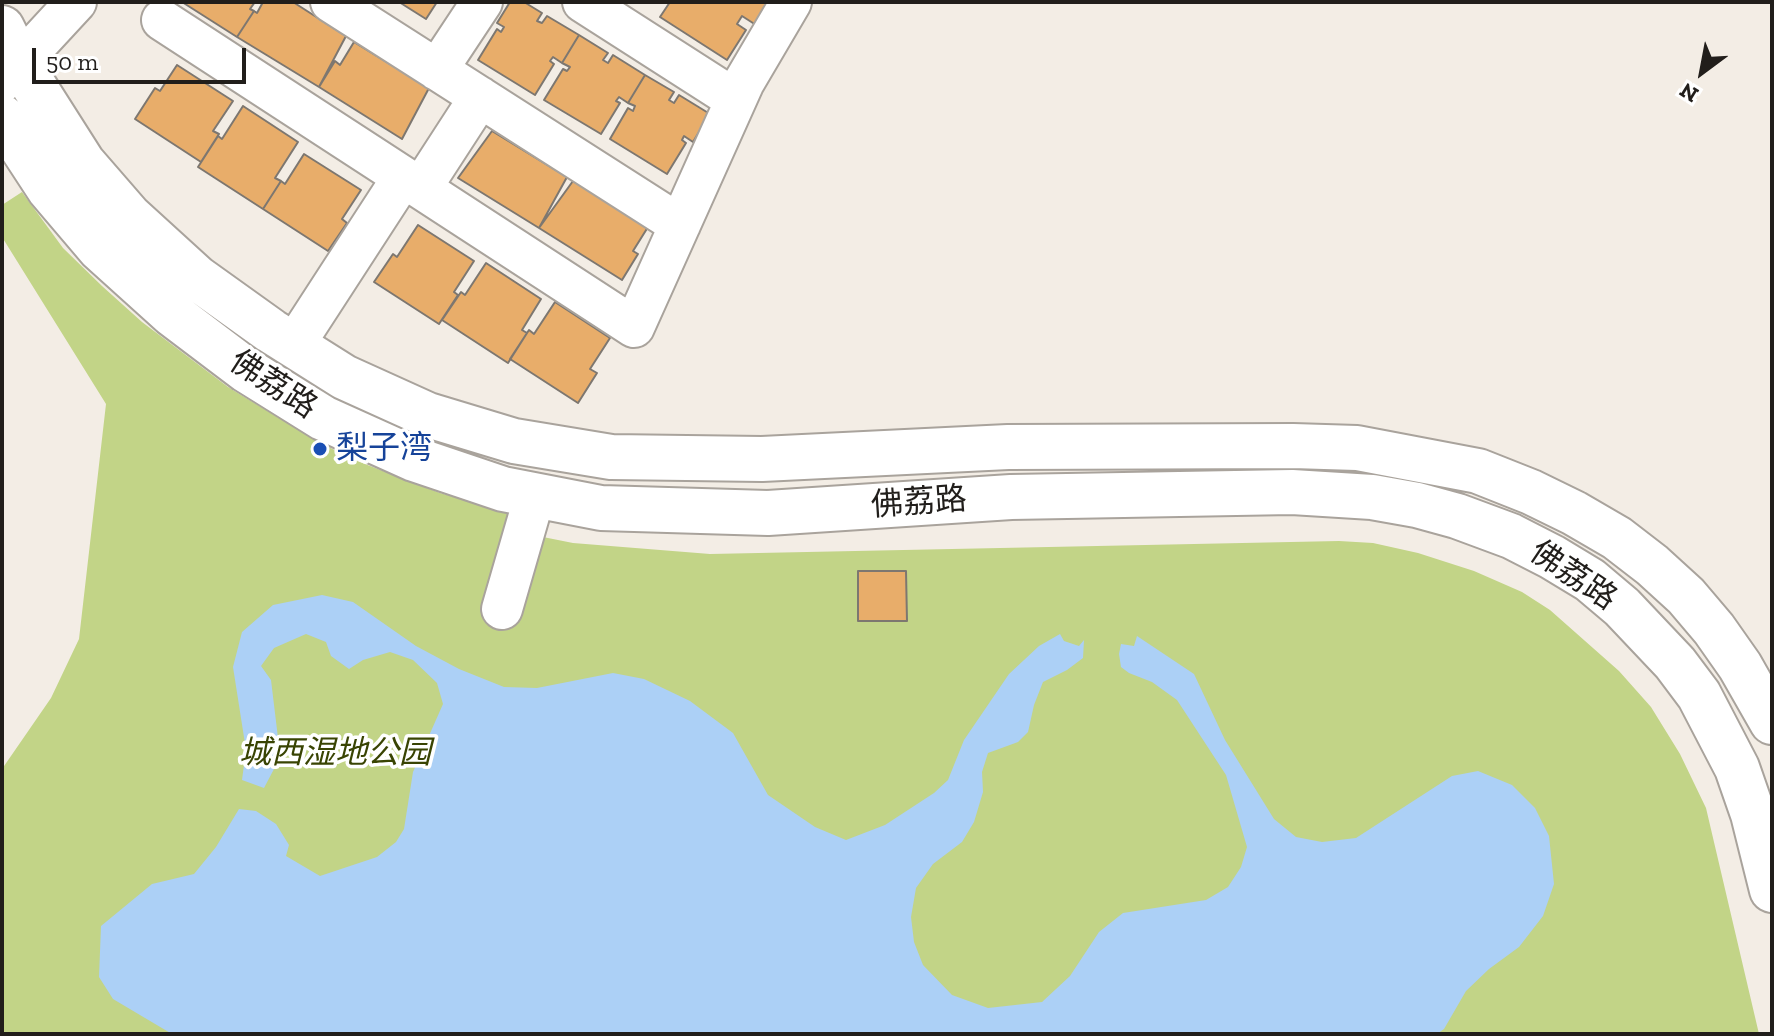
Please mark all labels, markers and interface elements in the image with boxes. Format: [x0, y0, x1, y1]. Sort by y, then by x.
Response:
scale bar [36, 32, 250, 82]
north arrow [1662, 32, 1742, 112]
text: 50 m [46, 47, 98, 76]
text: N [1675, 77, 1703, 109]
street label: 佛荔路 [222, 343, 324, 427]
place label: 梨子湾 [336, 430, 432, 468]
marker: 梨子湾 [311, 440, 329, 458]
street label: 佛荔路 [870, 480, 968, 526]
street label: 佛荔路 [1522, 533, 1624, 619]
park label: 城西湿地公园 [239, 735, 431, 773]

